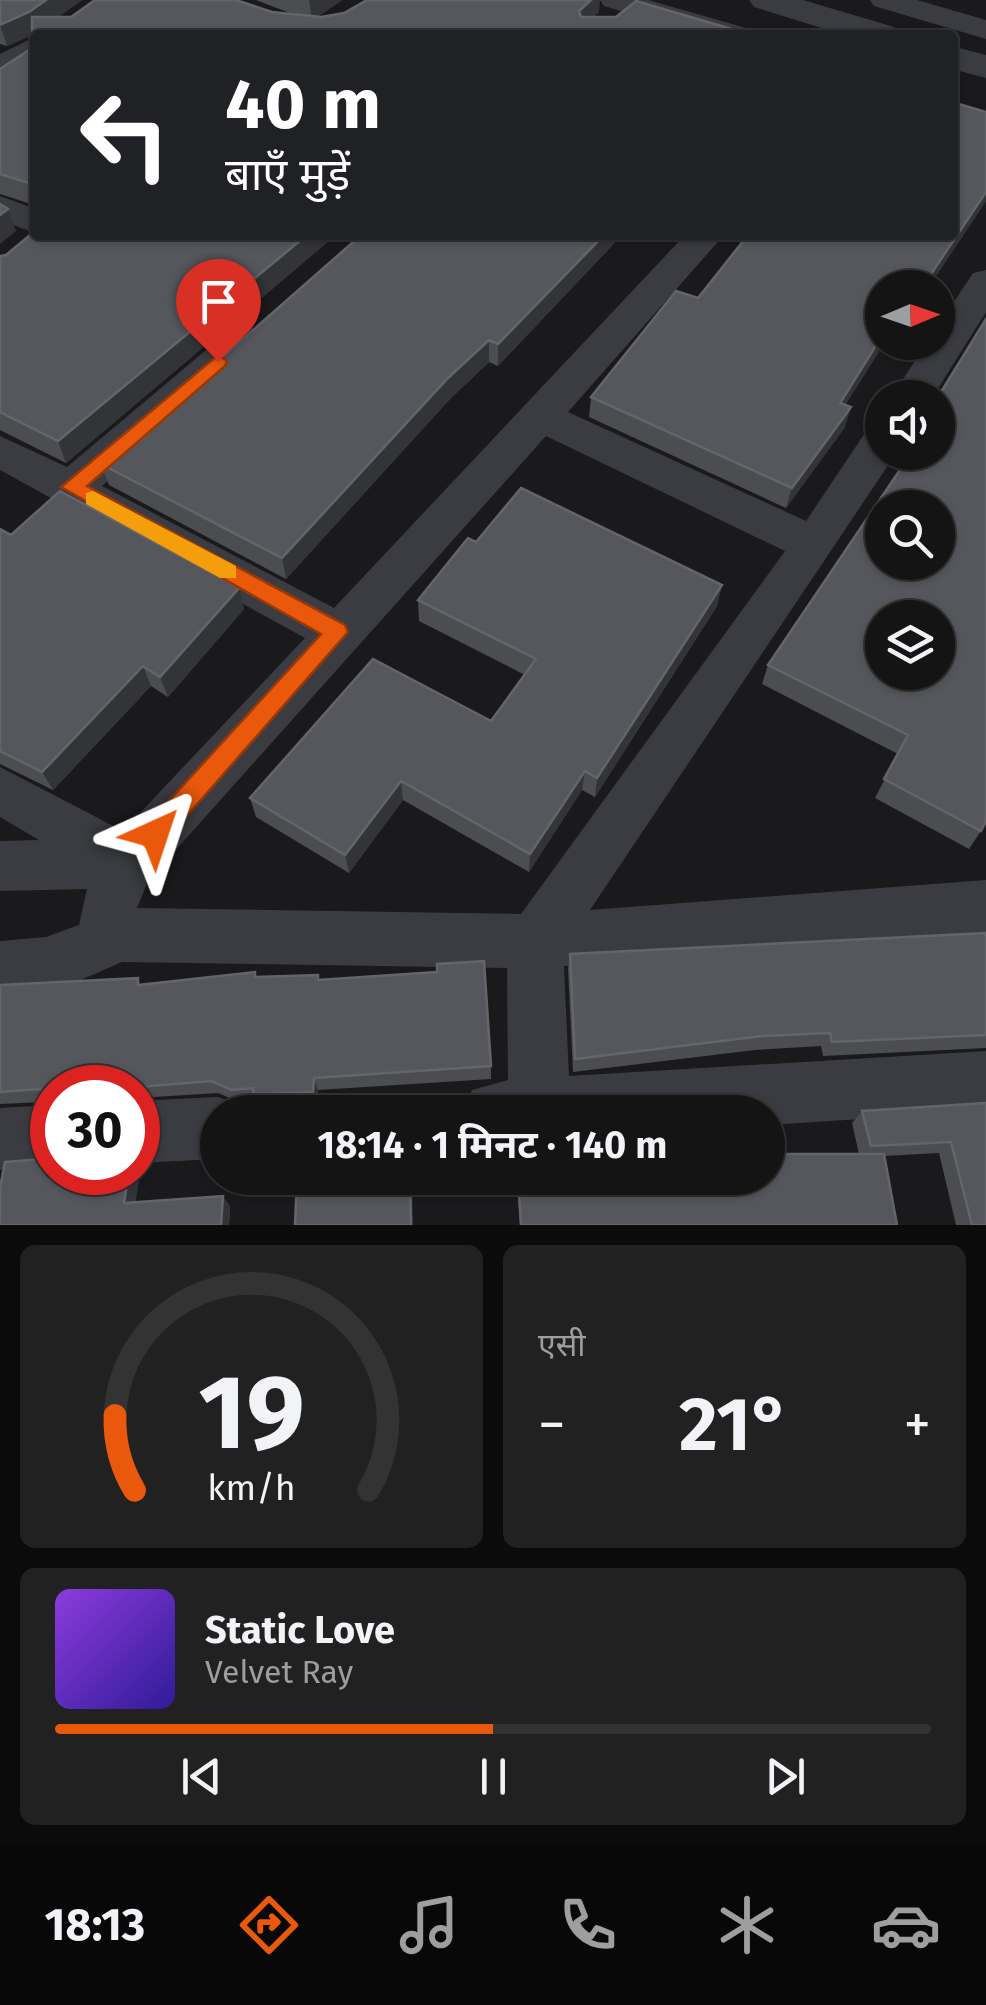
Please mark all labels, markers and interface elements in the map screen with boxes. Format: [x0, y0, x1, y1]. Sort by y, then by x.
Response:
text: 40 m [225, 63, 381, 147]
icon: left [60, 70, 190, 200]
text: बाएँ मुड़ें [225, 148, 350, 202]
pin [176, 259, 261, 362]
north arrow [865, 270, 955, 360]
map controls [865, 270, 955, 690]
icon: arrive [191, 274, 246, 329]
button: sound [865, 380, 955, 470]
button: search [865, 490, 955, 580]
button: layers [865, 600, 955, 690]
position arrow [103, 782, 207, 886]
speed limit sign: 30 [30, 1065, 160, 1195]
text: 18:14 · 1 मिनट · 140 m [318, 1122, 667, 1168]
text: एसी [538, 1326, 586, 1364]
text: 19 [198, 1351, 305, 1476]
text: 21° [679, 1380, 790, 1470]
text: − [538, 1392, 566, 1458]
text: + [904, 1392, 931, 1458]
text: km/h [207, 1467, 296, 1509]
text: Static Love [205, 1607, 395, 1653]
text: Velvet Ray [205, 1653, 353, 1691]
icon: previous [174, 1749, 229, 1804]
icon: pause [466, 1749, 521, 1804]
icon: next [758, 1749, 813, 1804]
icon: directions [234, 1890, 304, 1960]
icon: music [394, 1890, 464, 1960]
icon: phone [553, 1890, 623, 1960]
icon: climate [712, 1890, 782, 1960]
icon: car [871, 1890, 941, 1960]
text: 18:13 [45, 1898, 145, 1952]

